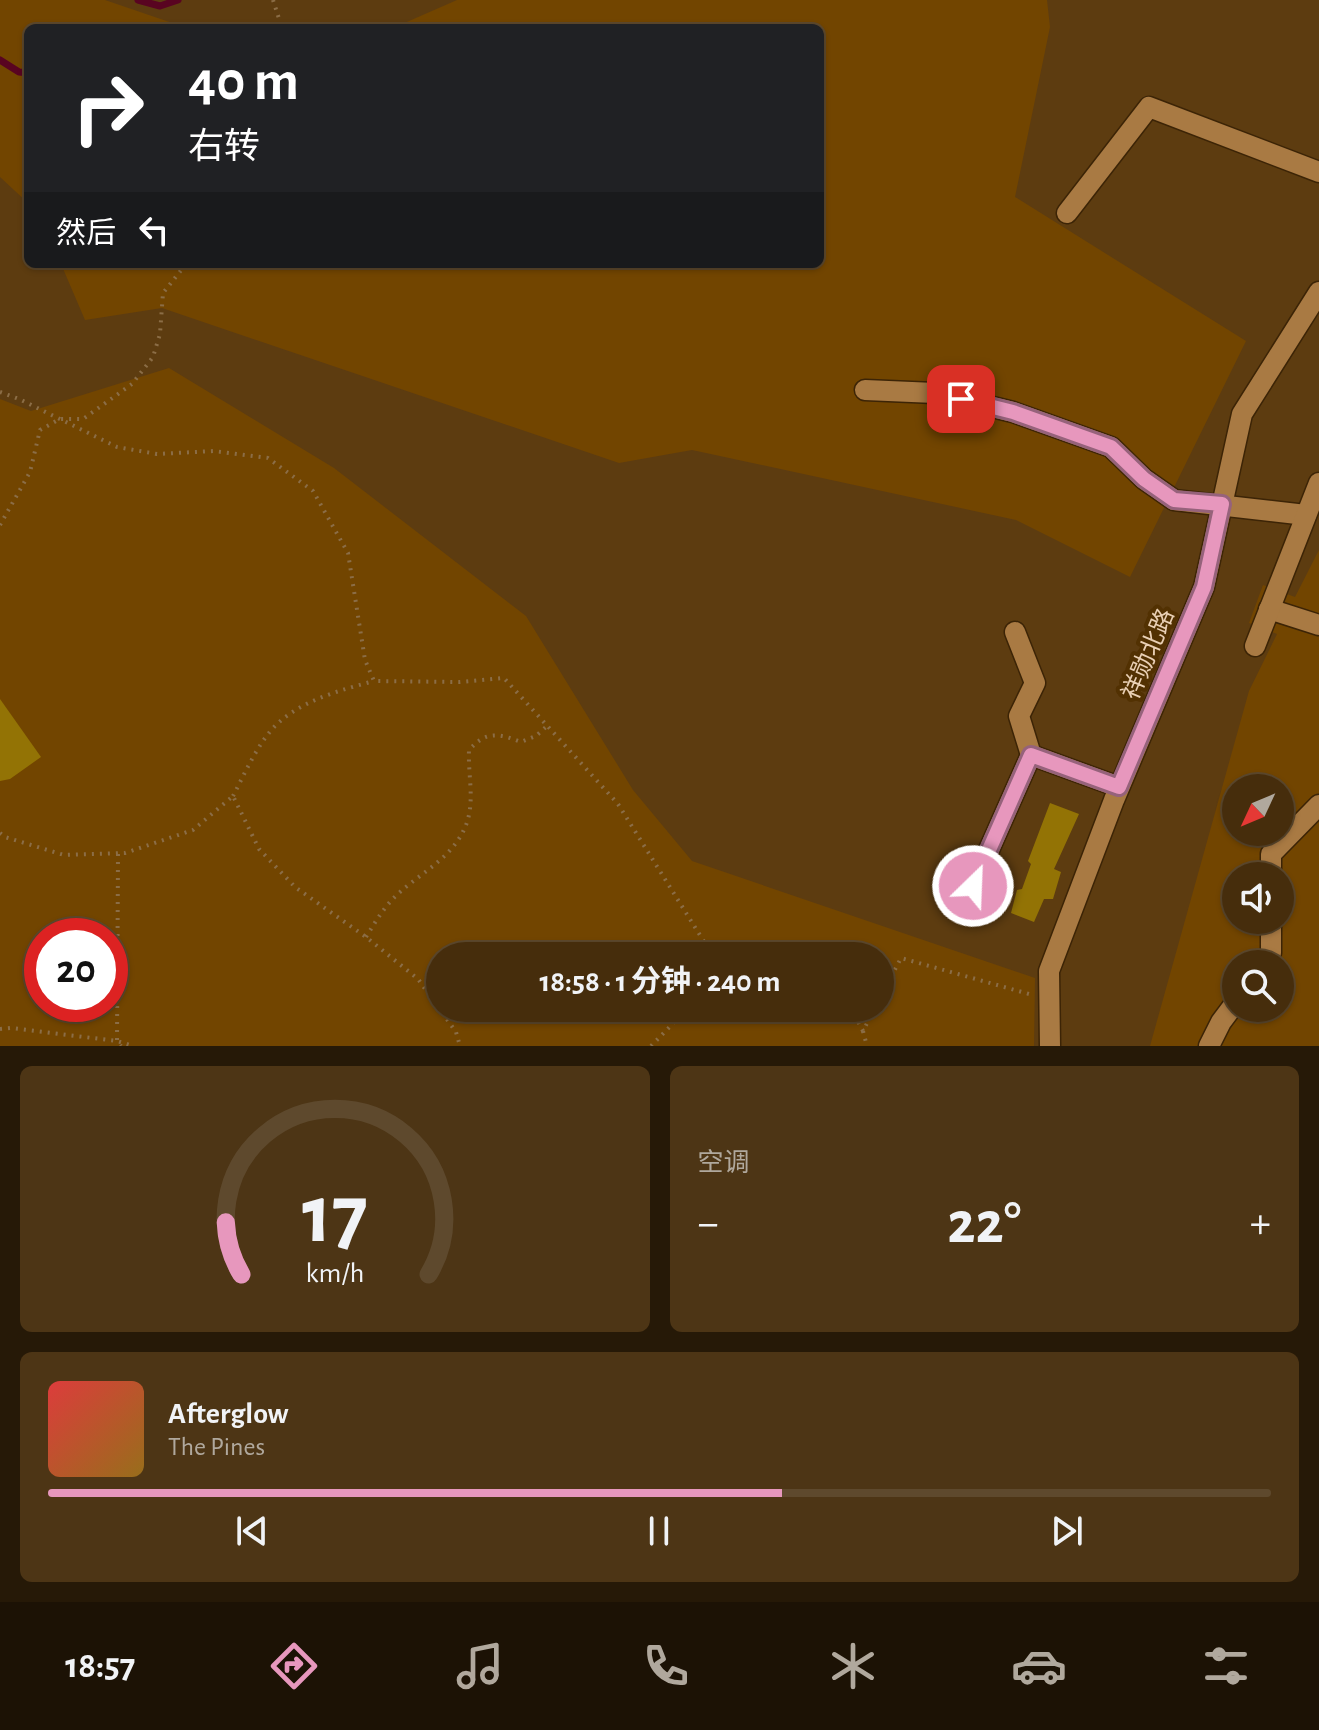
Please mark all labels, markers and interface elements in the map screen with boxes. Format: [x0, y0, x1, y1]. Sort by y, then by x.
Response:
text: 40 m [188, 54, 299, 110]
icon: right [56, 56, 160, 160]
text: 右转 [188, 129, 260, 165]
icon: left [132, 208, 176, 252]
text: 然后 [56, 219, 116, 249]
pin [927, 365, 995, 433]
icon: arrive [939, 377, 983, 421]
street label: 祥勋北路 [1117, 605, 1179, 703]
north arrow [1222, 774, 1294, 846]
map controls [1222, 774, 1294, 1022]
position arrow [931, 844, 1015, 928]
button: sound [1222, 862, 1294, 934]
speed limit sign: 20 [24, 918, 128, 1022]
button: search [1222, 950, 1294, 1022]
text: 18:58 · 1 分钟 · 240 m [540, 967, 781, 997]
text: 空调 [698, 1150, 750, 1176]
text: 17 [302, 1174, 368, 1258]
text: 22° [947, 1194, 1021, 1254]
text: − [698, 1202, 719, 1246]
text: + [1250, 1202, 1271, 1246]
text: km/h [305, 1259, 364, 1288]
text: Afterglow [168, 1399, 289, 1429]
text: The Pines [168, 1434, 265, 1460]
icon: previous [230, 1509, 274, 1553]
icon: pause [637, 1509, 681, 1553]
icon: next [1045, 1509, 1089, 1553]
icon: directions [266, 1638, 322, 1694]
icon: music [452, 1638, 508, 1694]
icon: phone [638, 1638, 694, 1694]
icon: climate [825, 1638, 881, 1694]
icon: car [1011, 1638, 1067, 1694]
icon: filters [1198, 1638, 1254, 1694]
text: 18:57 [65, 1648, 135, 1684]

